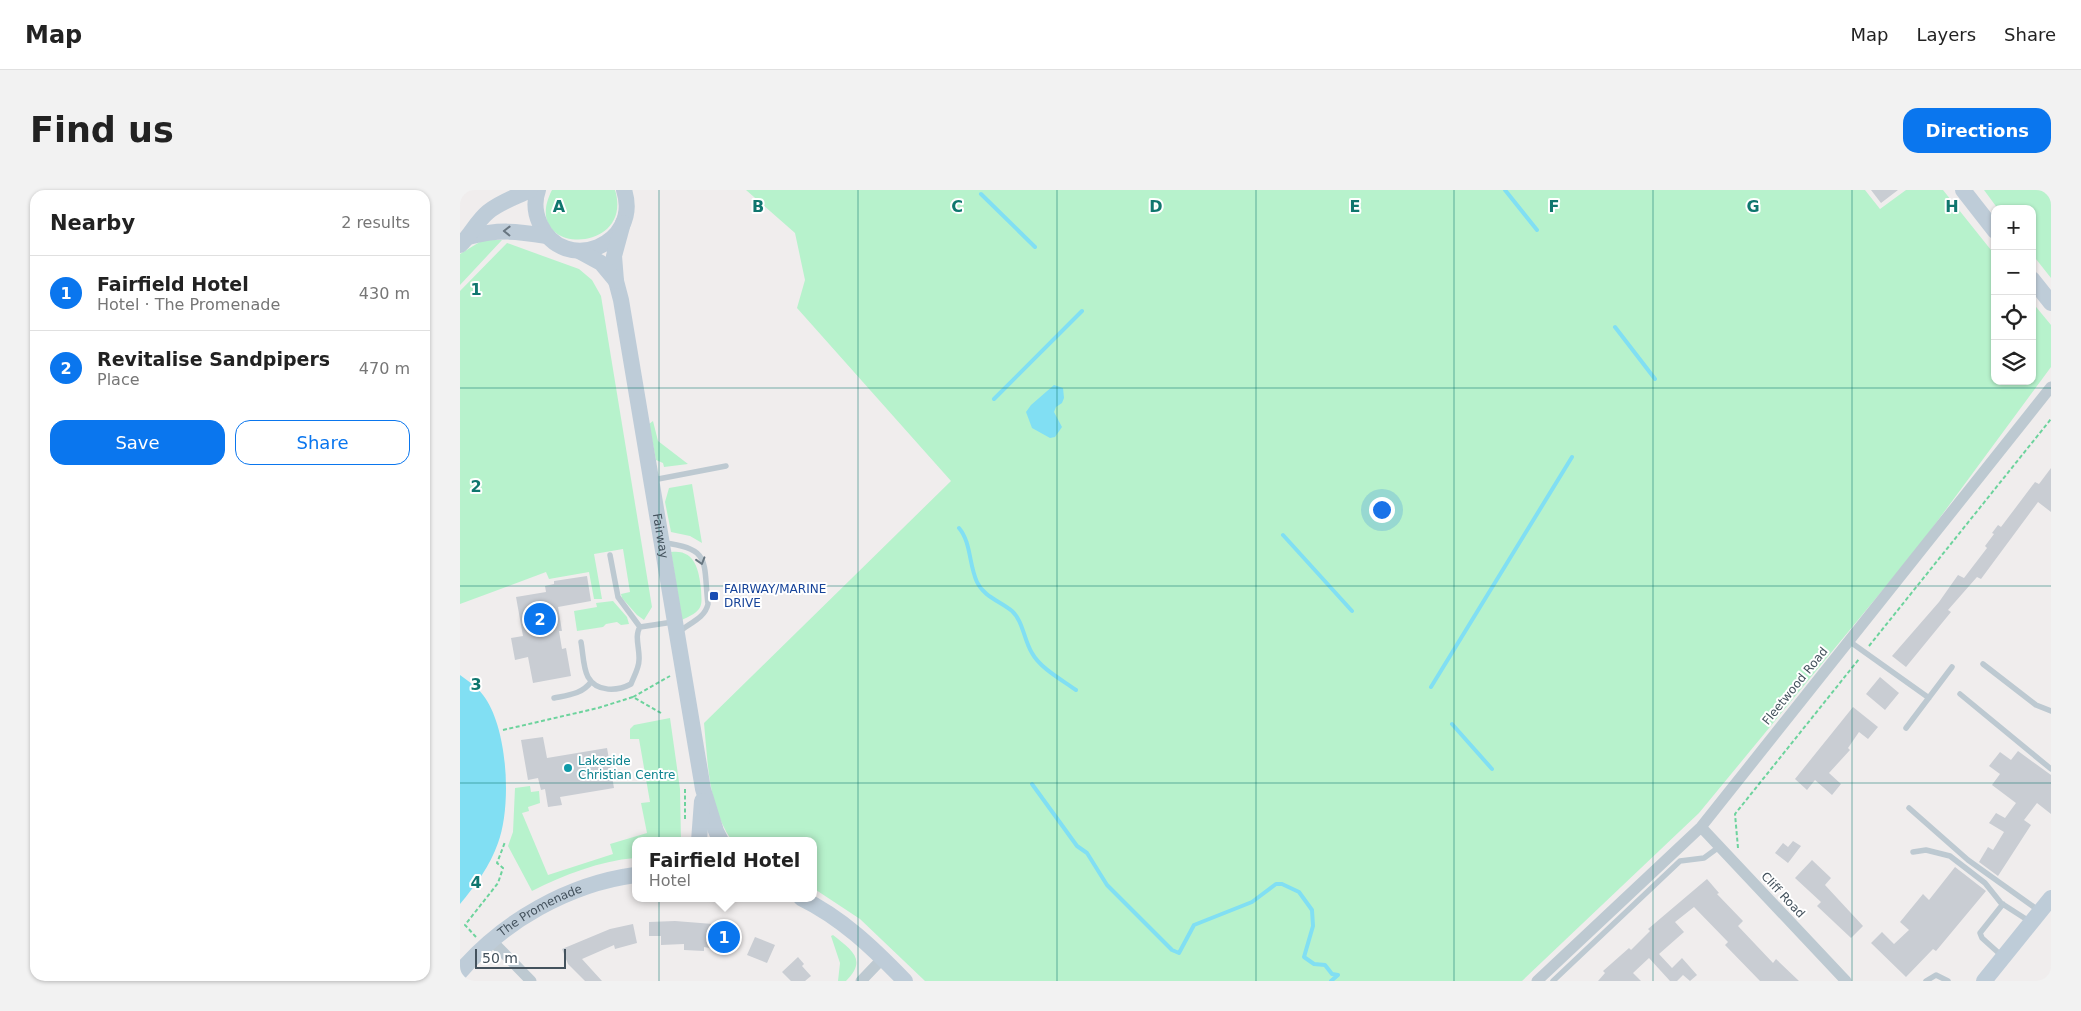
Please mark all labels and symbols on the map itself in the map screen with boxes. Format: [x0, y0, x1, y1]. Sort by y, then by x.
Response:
text: A [553, 197, 566, 216]
text: B [752, 197, 764, 216]
text: C [951, 197, 963, 216]
text: D [1149, 197, 1163, 216]
text: E [1350, 197, 1360, 216]
text: F [1549, 197, 1559, 216]
text: G [1746, 197, 1760, 216]
text: H [1945, 197, 1959, 216]
one-way arrow [503, 226, 511, 236]
text: 1 [470, 280, 482, 299]
text: 2 [470, 477, 482, 496]
your location [1369, 497, 1395, 523]
street label: Fairway [650, 512, 671, 559]
one-way arrow [696, 556, 706, 565]
place label: FAIRWAY/MARINE DRIVE [724, 582, 826, 610]
marker: FAIRWAY/MARINE DRIVE [708, 590, 720, 602]
pin: 2 [524, 600, 556, 638]
street label: Fleetwood Road [1759, 644, 1831, 728]
text: 3 [470, 675, 482, 694]
place label: Lakeside Christian Centre [578, 754, 675, 782]
marker: Lakeside Christian Centre [562, 762, 574, 774]
street label: Cliff Road [1758, 869, 1808, 921]
text: 4 [470, 873, 482, 892]
street label: The Promenade [494, 882, 584, 940]
pin: 1 [708, 918, 740, 956]
scale bar [475, 946, 566, 969]

